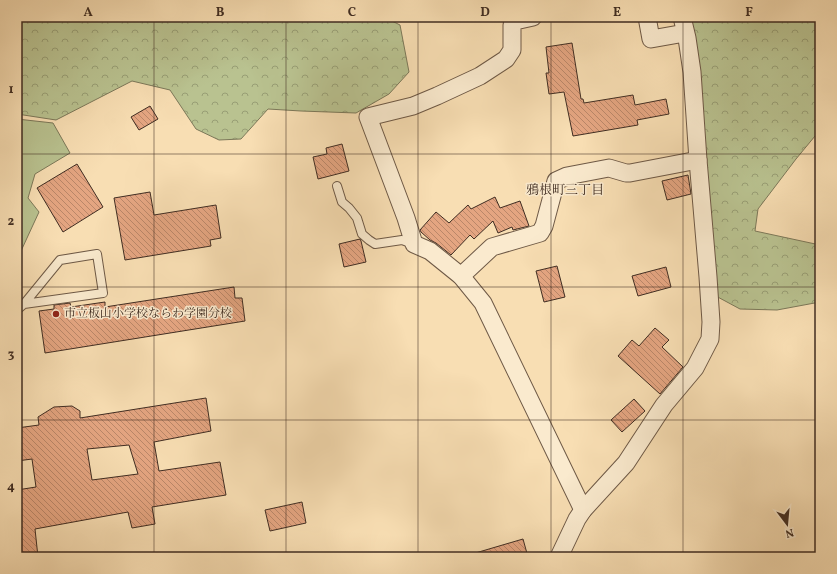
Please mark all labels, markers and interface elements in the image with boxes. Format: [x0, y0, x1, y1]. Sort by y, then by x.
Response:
text: A [83, 4, 93, 22]
text: B [216, 4, 225, 22]
text: C [348, 4, 356, 22]
text: D [480, 4, 490, 22]
text: E [613, 4, 621, 22]
text: F [745, 4, 753, 22]
text: 1 [8, 81, 14, 99]
district label: 鴉根町三丁目 [526, 182, 604, 200]
text: 2 [8, 213, 15, 231]
place label: 市立板山小学校ならわ学園分校 [64, 306, 232, 322]
marker: 市立板山小学校ならわ学園分校 [51, 309, 61, 319]
text: 3 [8, 346, 15, 364]
text: 4 [7, 478, 15, 496]
north arrow [767, 504, 807, 544]
text: N [783, 524, 795, 540]

